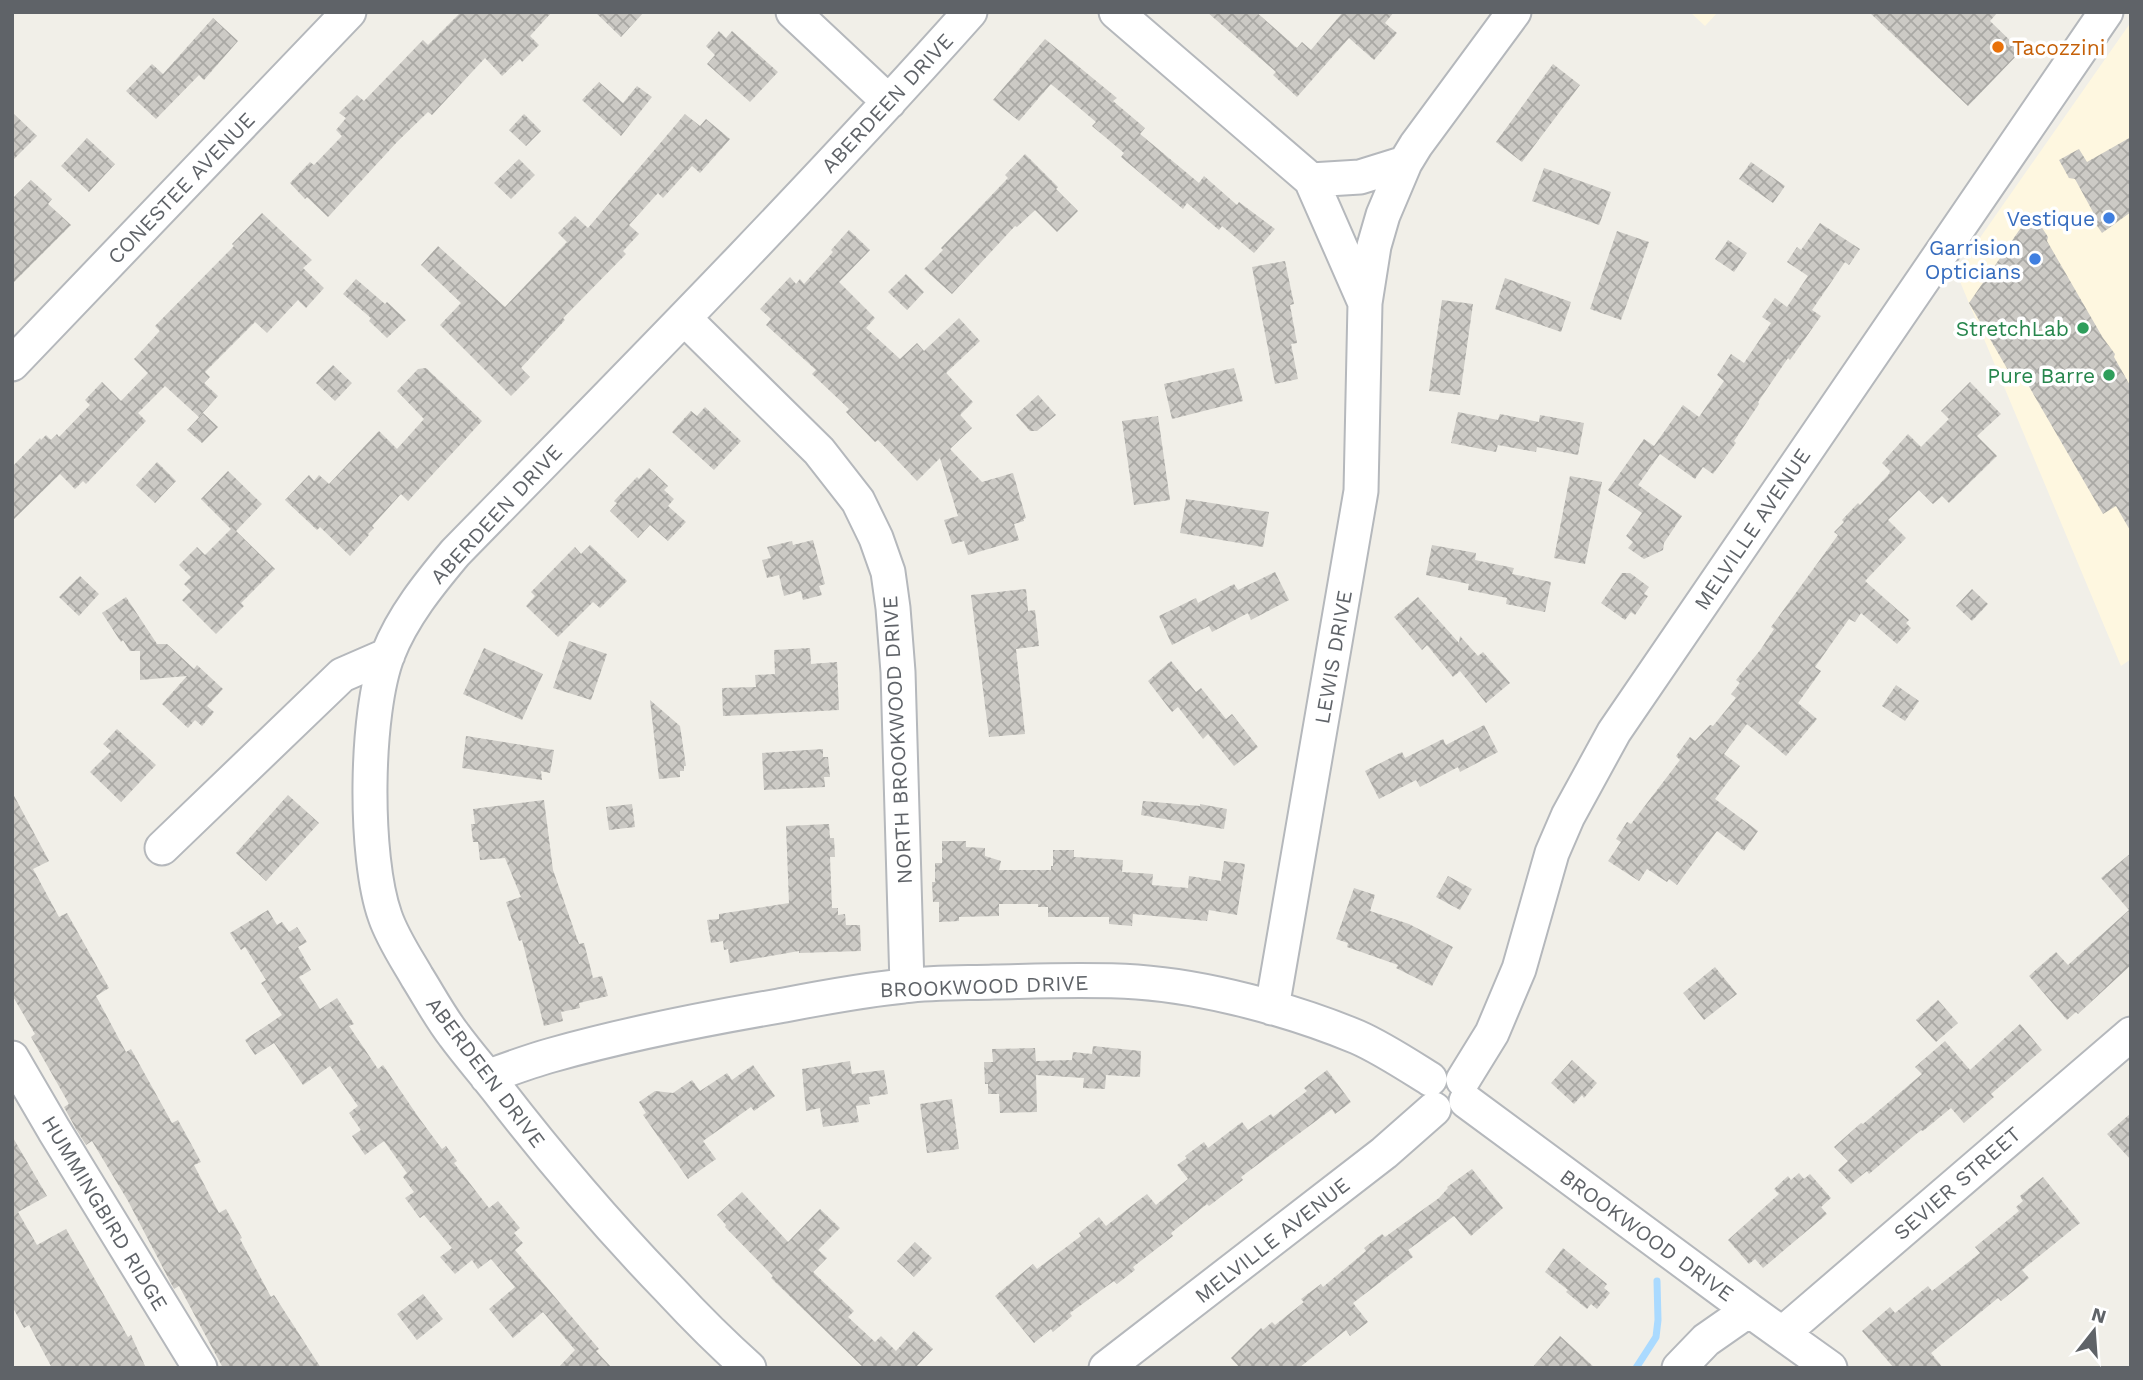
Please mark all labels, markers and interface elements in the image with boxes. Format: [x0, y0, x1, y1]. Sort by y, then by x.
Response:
street label: ABERDEEN DRIVE [816, 28, 958, 178]
place label: Tacozzini [2012, 35, 2105, 60]
marker: Tacozzini [1990, 39, 2006, 55]
street label: CONESTEE AVENUE [102, 107, 260, 269]
place label: Vestique [2007, 206, 2095, 231]
marker: Vestique [2101, 210, 2117, 226]
place label: Garrision Opticians [1925, 235, 2021, 284]
marker: Garrision Opticians [2027, 251, 2043, 267]
place label: StretchLab [1956, 316, 2069, 341]
marker: StretchLab [2075, 320, 2091, 336]
place label: Pure Barre [1987, 363, 2095, 388]
marker: Pure Barre [2101, 367, 2117, 383]
street label: ABERDEEN DRIVE [425, 439, 567, 589]
street label: MELVILLE AVENUE [1689, 443, 1815, 615]
street label: LEWIS DRIVE [1309, 588, 1357, 726]
street label: NORTH BROOKWOOD DRIVE [877, 595, 917, 885]
street label: BROOKWOOD DRIVE [879, 970, 1089, 1002]
street label: ABERDEEN DRIVE [421, 992, 551, 1152]
street label: HUMMINGBIRD RIDGE [37, 1111, 173, 1315]
street label: SEVIER STREET [1888, 1121, 2026, 1245]
street label: BROOKWOOD DRIVE [1555, 1164, 1739, 1306]
street label: MELVILLE AVENUE [1190, 1172, 1354, 1308]
north arrow [2059, 1296, 2129, 1366]
text: N [2089, 1302, 2109, 1328]

